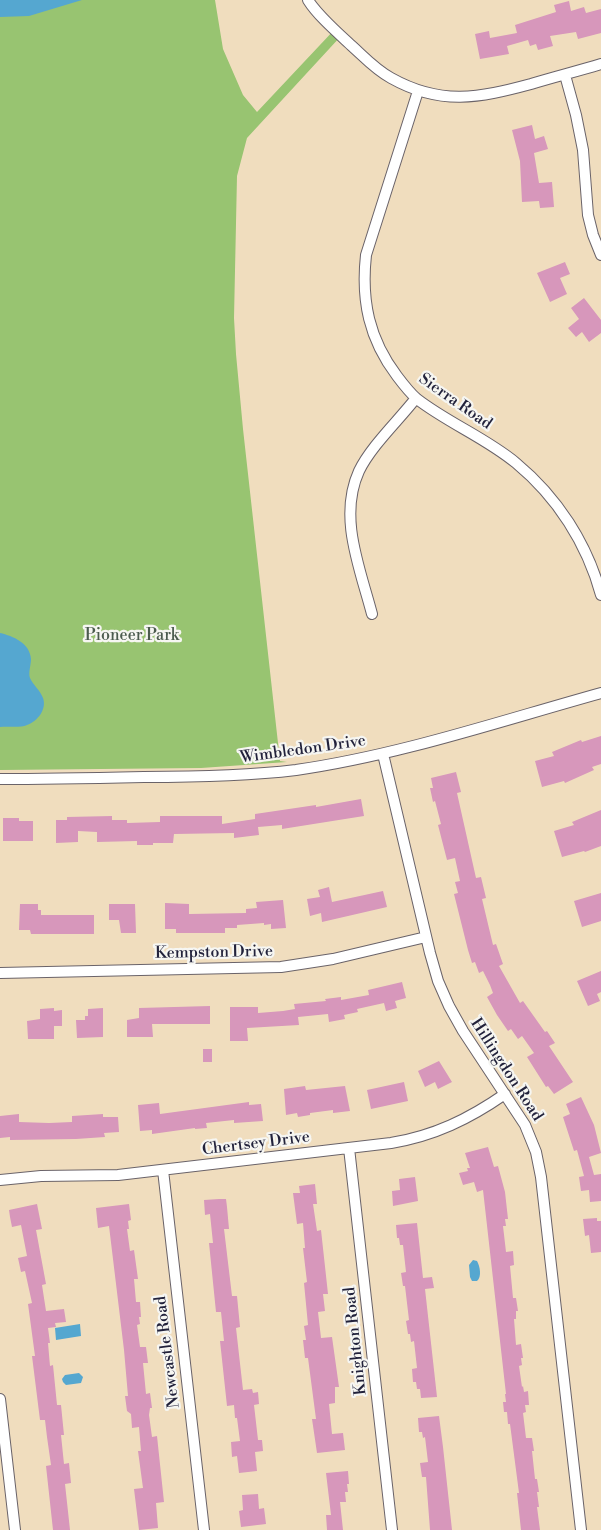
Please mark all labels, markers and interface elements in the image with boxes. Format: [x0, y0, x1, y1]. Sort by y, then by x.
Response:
street label: Sierra Road [415, 370, 495, 434]
park label: Pioneer Park [85, 626, 179, 646]
street label: Wimbledon Drive [239, 732, 367, 768]
street label: Kempston Drive [155, 942, 273, 964]
street label: Hillingdon Road [466, 1015, 546, 1125]
street label: Chertsey Drive [201, 1128, 311, 1160]
street label: Knighton Road [341, 1286, 371, 1396]
street label: Newcastle Road [152, 1295, 184, 1409]

